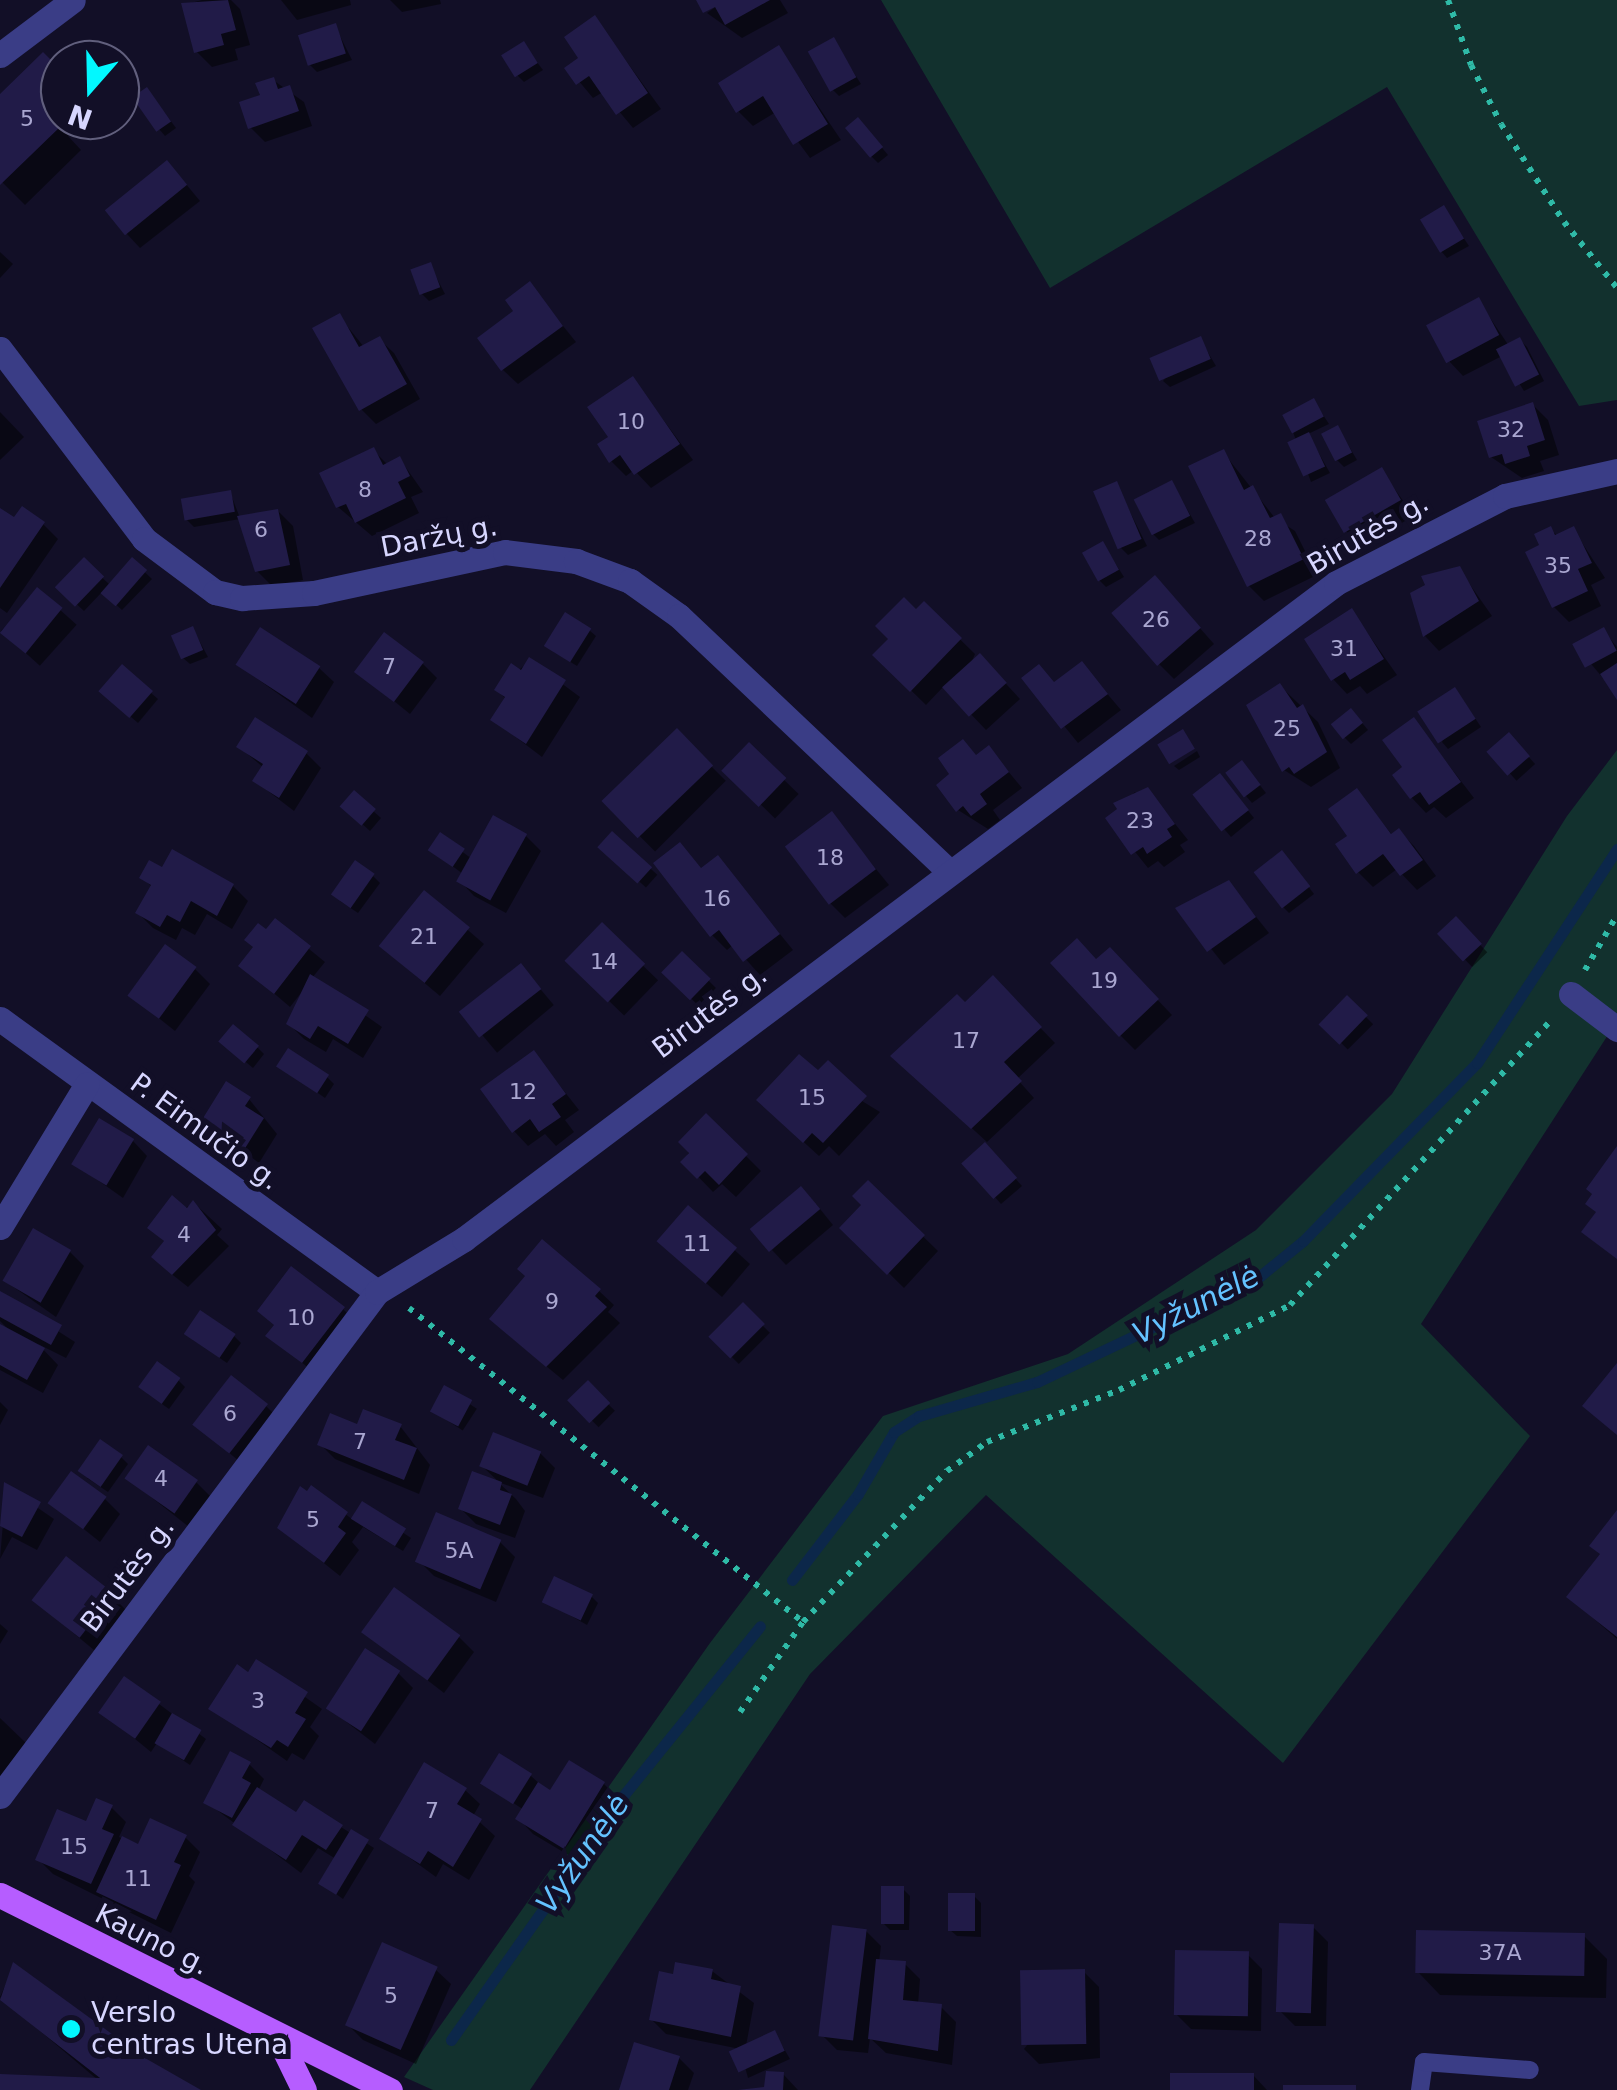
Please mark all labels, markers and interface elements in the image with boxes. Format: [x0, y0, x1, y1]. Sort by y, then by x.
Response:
north arrow [40, 40, 140, 140]
text: N [64, 97, 97, 136]
house number: 5 [20, 106, 34, 132]
house number: 10 [617, 409, 645, 435]
house number: 32 [1497, 417, 1525, 443]
house number: 8 [358, 477, 372, 503]
street label: Birutės g. [1301, 486, 1435, 582]
street label: Daržų g. [378, 509, 500, 565]
house number: 6 [254, 517, 268, 543]
house number: 28 [1244, 526, 1272, 552]
house number: 35 [1544, 553, 1572, 579]
house number: 26 [1142, 607, 1170, 633]
house number: 31 [1330, 636, 1358, 662]
house number: 7 [382, 654, 396, 680]
house number: 25 [1273, 716, 1301, 742]
house number: 23 [1126, 808, 1154, 834]
house number: 18 [816, 845, 844, 871]
house number: 16 [703, 886, 731, 912]
house number: 21 [410, 924, 438, 950]
house number: 14 [590, 949, 618, 975]
street label: Birutės g. [646, 958, 774, 1066]
house number: 19 [1090, 968, 1118, 994]
house number: 17 [952, 1028, 980, 1054]
street label: P. Eimučio g. [124, 1066, 286, 1198]
house number: 12 [509, 1079, 537, 1105]
house number: 15 [798, 1085, 826, 1111]
house number: 4 [177, 1222, 191, 1248]
house number: 11 [683, 1231, 711, 1257]
water label: Vyžunėlė [1127, 1258, 1265, 1352]
house number: 9 [545, 1289, 559, 1315]
house number: 10 [287, 1305, 315, 1331]
house number: 6 [223, 1401, 237, 1427]
house number: 7 [353, 1429, 367, 1455]
house number: 4 [154, 1466, 168, 1492]
house number: 5 [306, 1507, 320, 1533]
street label: Birutės g. [74, 1511, 182, 1639]
house number: 5A [444, 1538, 474, 1564]
house number: 3 [251, 1688, 265, 1714]
water label: Vyžunėlė [529, 1787, 637, 1921]
house number: 7 [425, 1798, 439, 1824]
house number: 15 [60, 1834, 88, 1860]
house number: 11 [124, 1866, 152, 1892]
street label: Kauno g. [89, 1897, 215, 1983]
house number: 37A [1478, 1940, 1522, 1966]
house number: 5 [384, 1983, 398, 2009]
place label: Verslo centras Utena [91, 1996, 288, 2062]
marker: Verslo centras Utena [60, 2018, 82, 2040]

